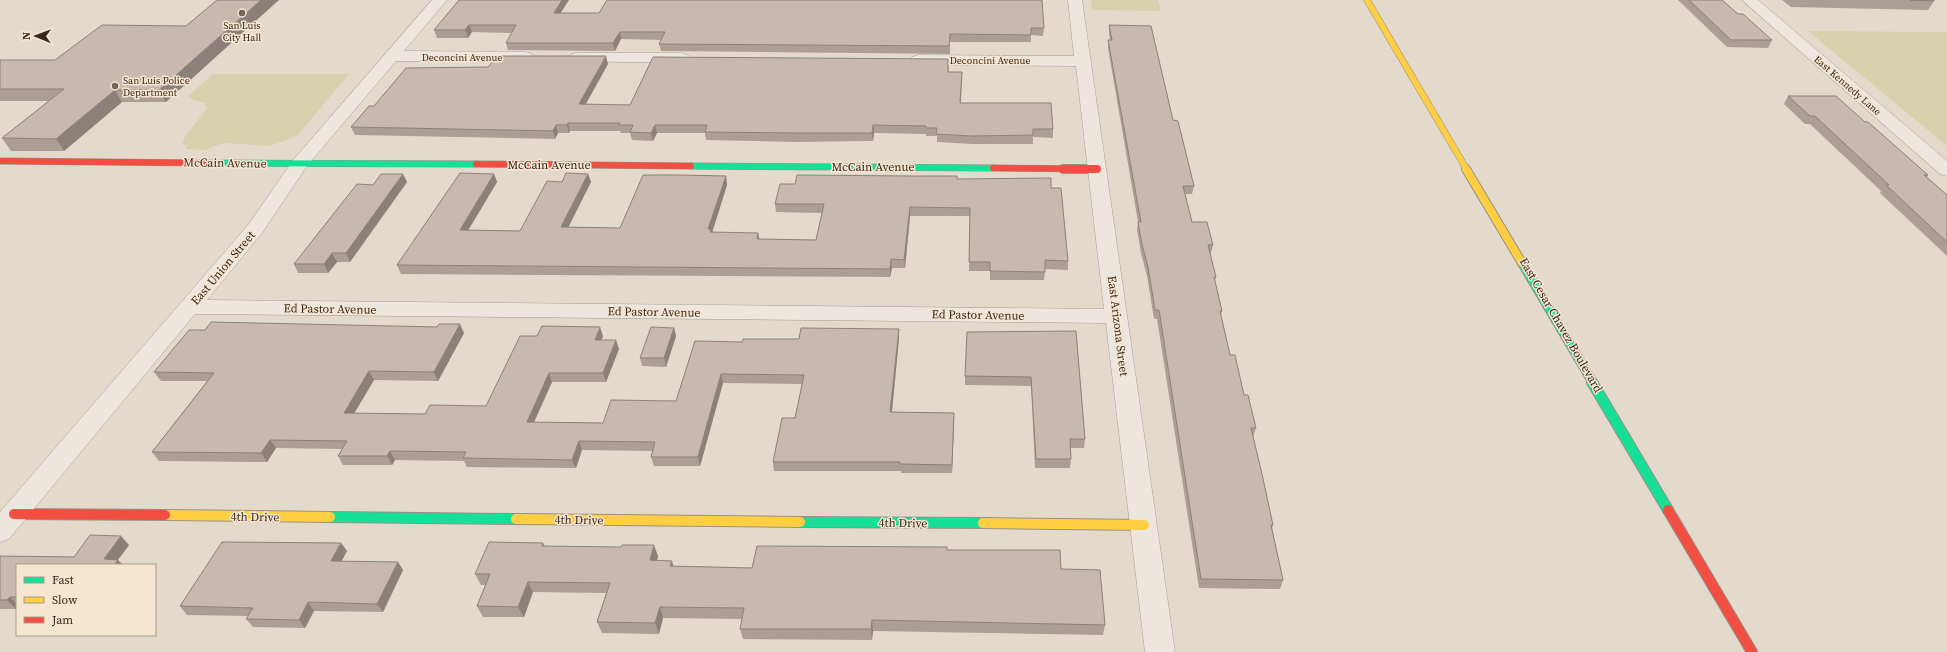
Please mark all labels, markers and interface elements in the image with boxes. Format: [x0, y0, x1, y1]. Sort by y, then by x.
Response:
marker: San Luis City Hall [237, 8, 247, 18]
north arrow [16, 16, 56, 56]
place label: San Luis City Hall [223, 19, 261, 44]
text: N [19, 32, 34, 40]
street label: Deconcini Avenue [422, 51, 502, 64]
street label: East Kennedy Lane [1811, 53, 1884, 118]
street label: Deconcini Avenue [950, 54, 1030, 67]
place label: San Luis Police Department [123, 74, 190, 99]
marker: San Luis Police Department [110, 81, 120, 91]
street label: McCain Avenue [183, 154, 267, 172]
street label: McCain Avenue [507, 157, 591, 173]
street label: McCain Avenue [831, 159, 915, 175]
street label: East Union Street [187, 227, 259, 308]
street label: East Cesar Chavez Boulevard [1516, 255, 1606, 395]
street label: East Arizona Street [1104, 275, 1132, 377]
street label: Ed Pastor Avenue [283, 300, 377, 318]
street label: Ed Pastor Avenue [607, 303, 701, 321]
street label: Ed Pastor Avenue [931, 306, 1025, 324]
street label: 4th Drive [230, 509, 280, 525]
street label: 4th Drive [554, 512, 604, 528]
street label: 4th Drive [878, 515, 928, 531]
legend [16, 564, 156, 636]
text: Fast [52, 572, 74, 588]
text: Slow [52, 592, 78, 608]
text: Jam [51, 612, 73, 628]

